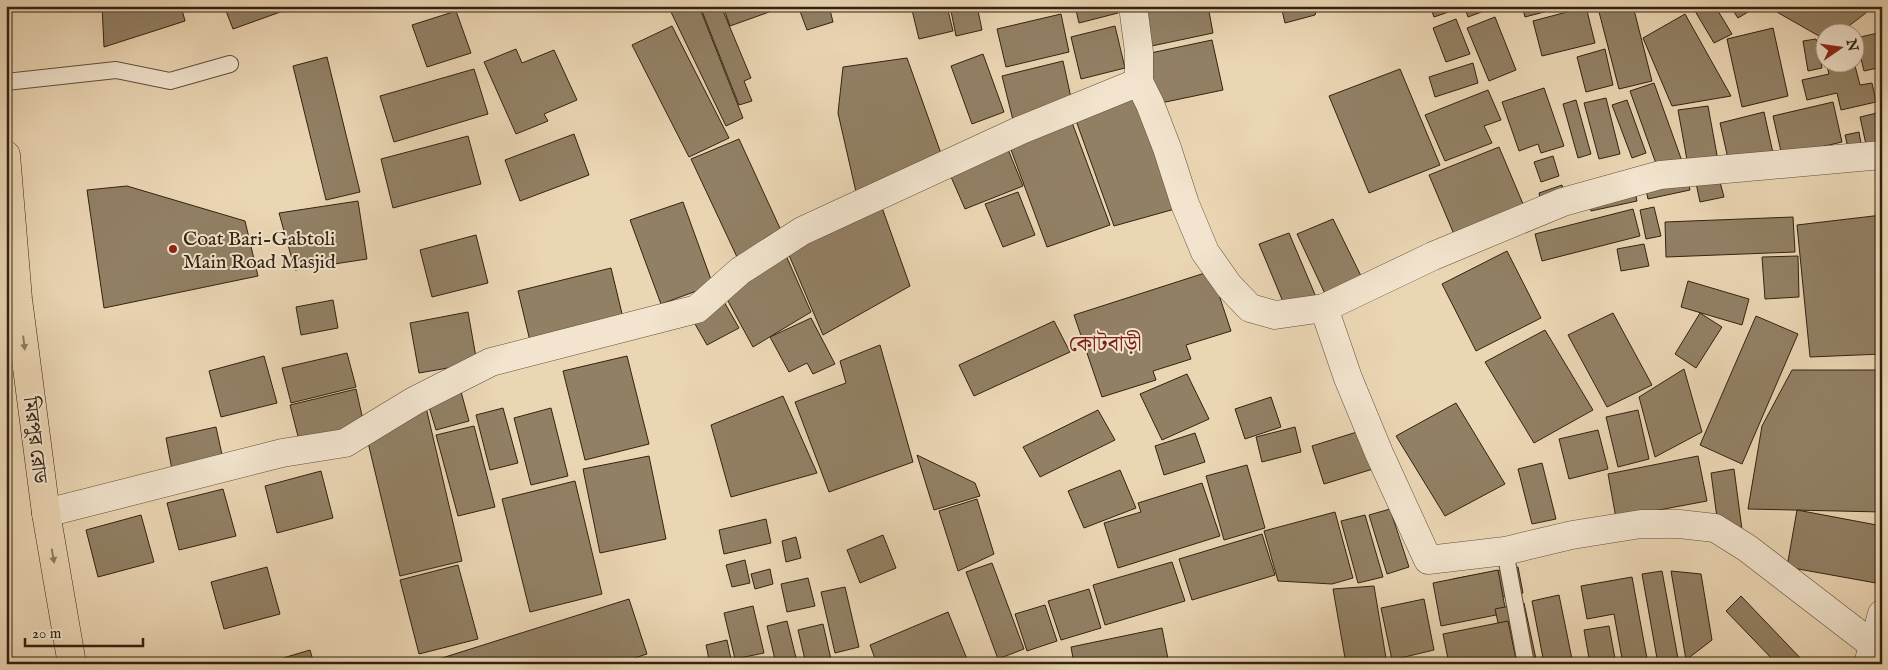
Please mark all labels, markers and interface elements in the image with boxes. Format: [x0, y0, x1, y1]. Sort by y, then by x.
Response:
north arrow [1816, 22, 1866, 72]
text: N [1841, 36, 1862, 53]
place label: Coat Bari-Gabtoli Main Road Masjid [183, 227, 336, 275]
marker: Coat Bari-Gabtoli Main Road Masjid [167, 243, 179, 255]
district label: কোটবাড়ী [1068, 330, 1142, 359]
one-way arrow [20, 335, 28, 351]
street label: মিরপুর রোড [17, 394, 53, 485]
one-way arrow [50, 548, 58, 564]
scale bar [25, 615, 142, 647]
text: 20 m [32, 624, 62, 643]

